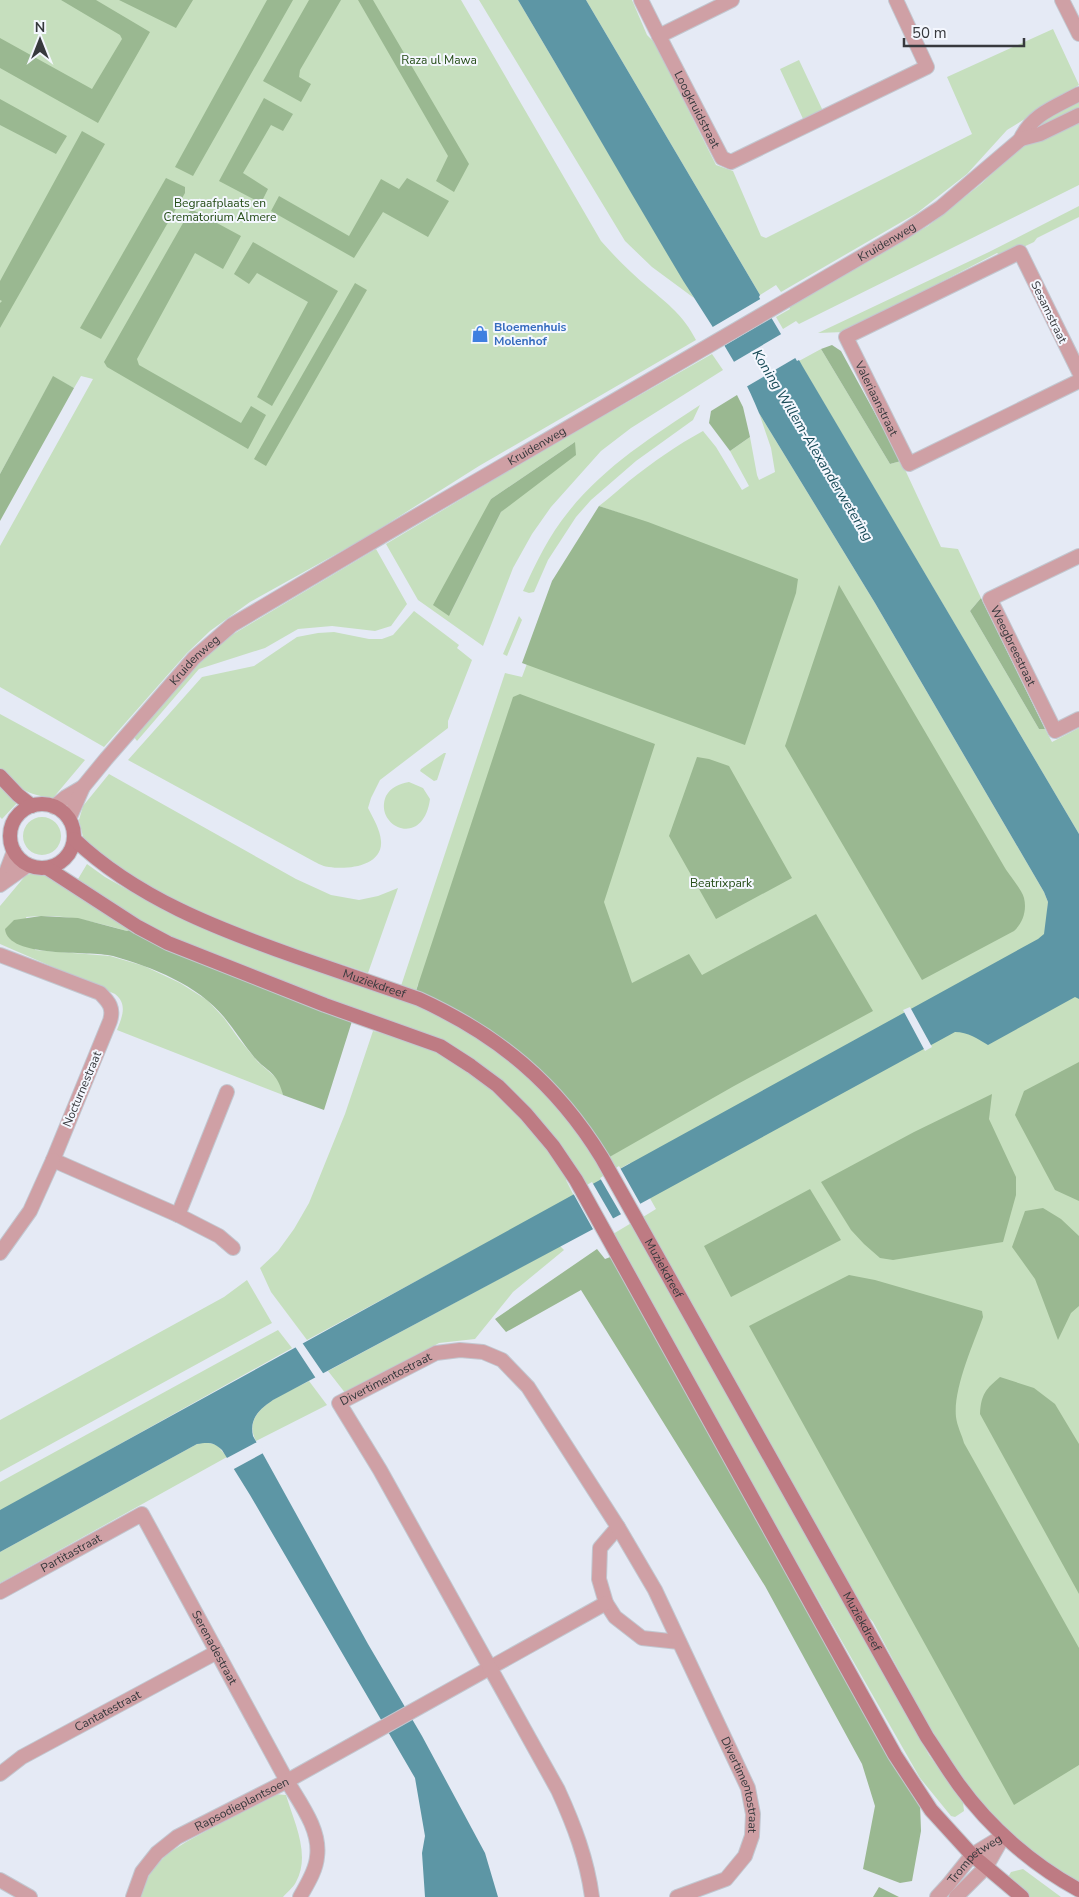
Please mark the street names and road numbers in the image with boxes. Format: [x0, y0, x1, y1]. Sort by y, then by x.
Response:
street label: Loogkruidstraat [670, 68, 724, 151]
street label: Kruidenweg [855, 218, 919, 265]
street label: Sesamstraat [1027, 278, 1071, 346]
street label: Valeriaanstraat [851, 357, 902, 439]
street label: Kruidenweg [505, 423, 569, 469]
street label: Weegbreestraat [987, 603, 1040, 689]
street label: Kruidenweg [166, 631, 223, 689]
street label: Muziekdreef [341, 965, 409, 1002]
street label: Nocturnestraat [59, 1048, 105, 1129]
street label: Muziekdreef [641, 1236, 687, 1302]
street label: Divertimentostraat [337, 1348, 435, 1409]
street label: Partitastraat [38, 1529, 105, 1576]
street label: Muziekdreef [839, 1589, 886, 1655]
street label: Serenadestraat [188, 1608, 242, 1688]
street label: Cantatestraat [72, 1686, 144, 1735]
street label: Divertimentostraat [717, 1734, 761, 1834]
street label: Rapsodieplantsoen [192, 1773, 292, 1835]
street label: Trompetweg [944, 1831, 1005, 1887]

